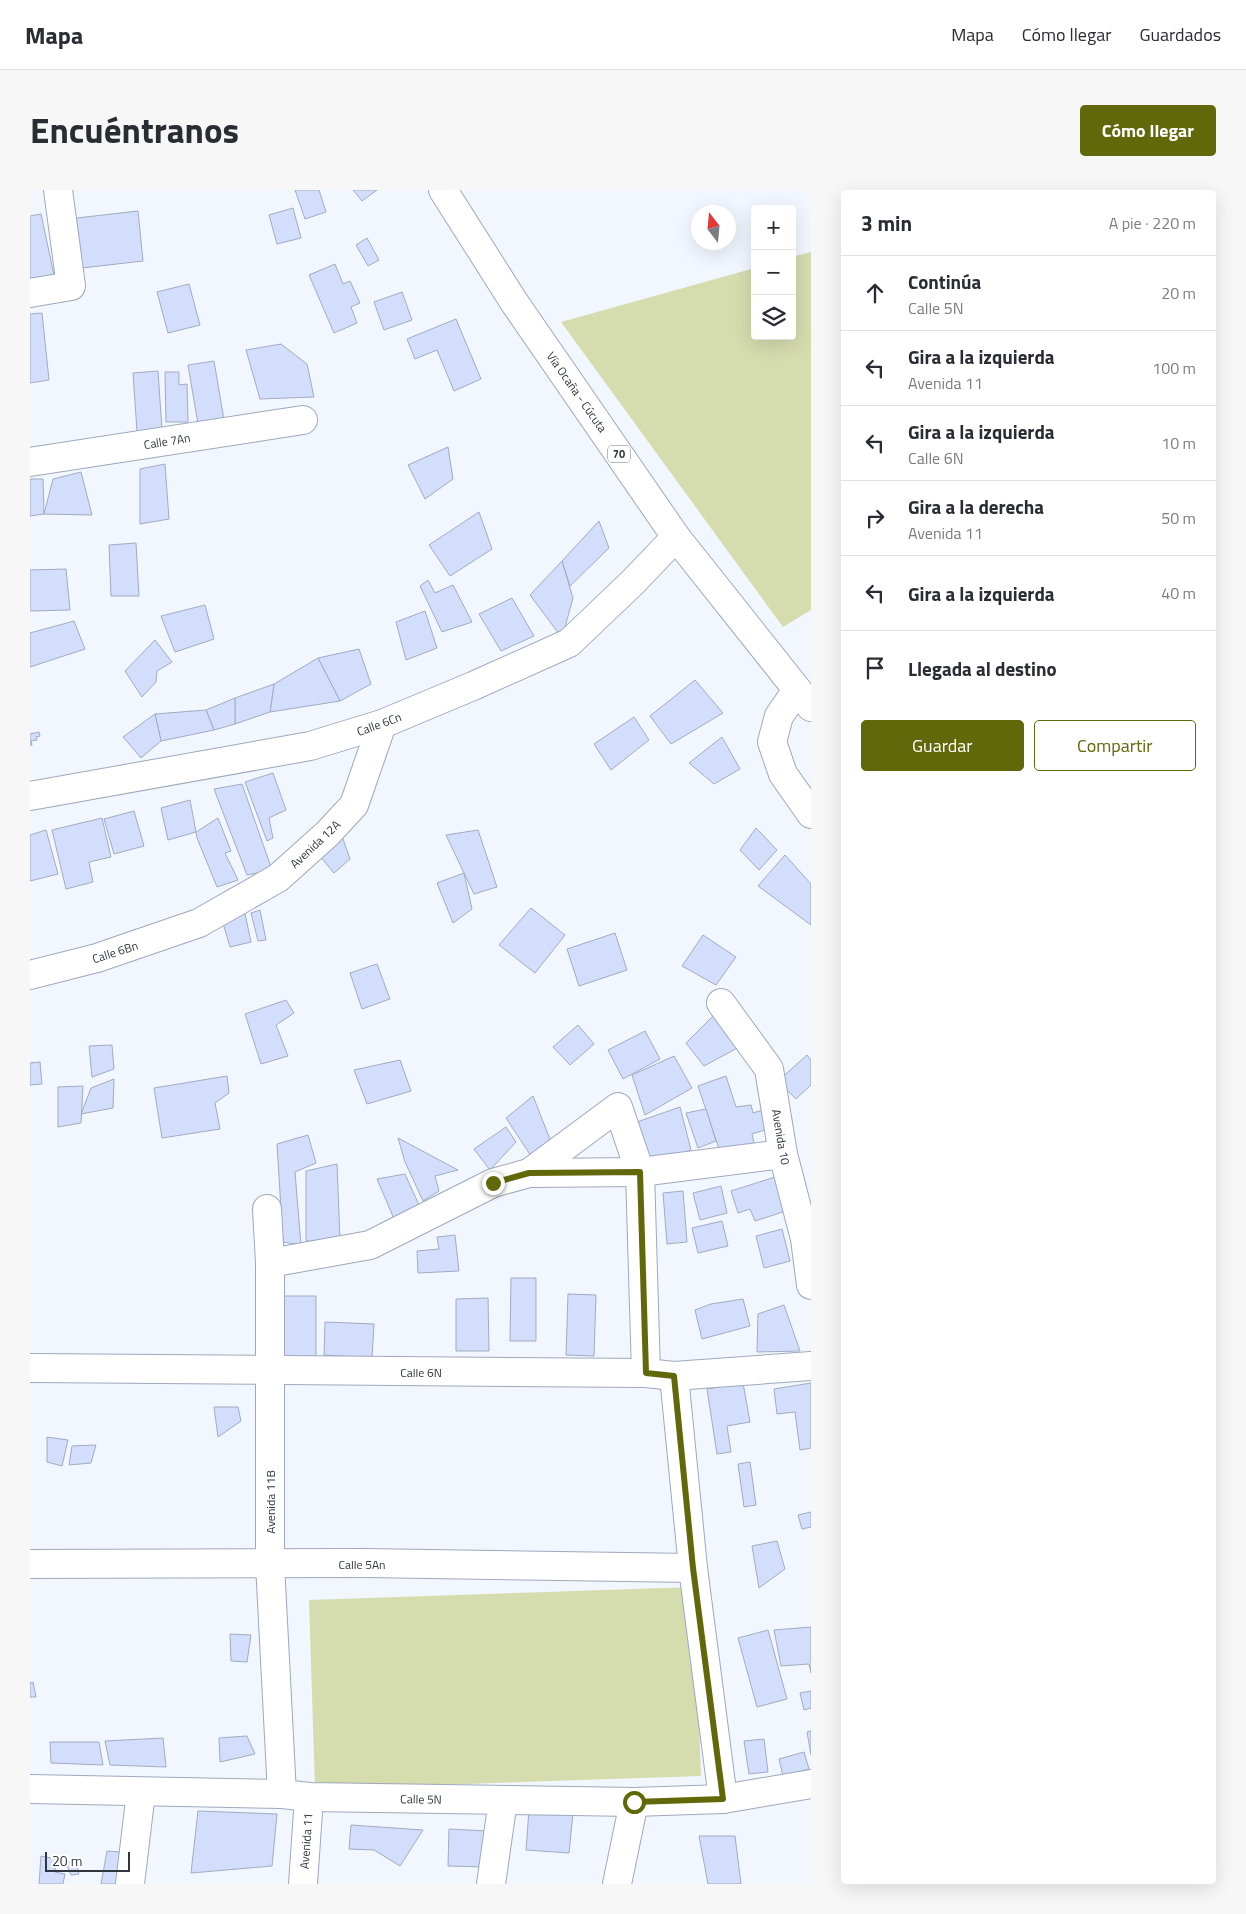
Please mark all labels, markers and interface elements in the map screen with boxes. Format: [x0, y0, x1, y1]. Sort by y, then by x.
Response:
text: Mapa [25, 17, 83, 53]
text: Mapa [951, 21, 994, 48]
text: Cómo llegar [1022, 21, 1111, 48]
text: Guardados [1139, 21, 1221, 48]
text: Encuéntranos [30, 103, 239, 157]
button: Cómo llegar [1080, 105, 1216, 156]
north arrow [691, 205, 736, 250]
map controls [751, 205, 796, 340]
button: + [751, 205, 796, 250]
text: 3 min [861, 207, 912, 239]
text: A pie · 220 m [1109, 211, 1196, 235]
button: − [751, 250, 796, 295]
text: Continúa [908, 267, 981, 296]
icon: ahead [861, 279, 889, 307]
text: 20 m [1161, 281, 1196, 305]
button: layers [751, 295, 796, 340]
text: Calle 5N [908, 296, 964, 320]
text: Gira a la izquierda [908, 342, 1055, 371]
street label: Vía Ocaña - Cúcuta [542, 348, 612, 436]
icon: left [861, 354, 889, 382]
text: 100 m [1152, 356, 1196, 380]
text: Avenida 11 [908, 371, 983, 395]
text: Gira a la izquierda [908, 417, 1055, 446]
street label: Calle 7An [142, 428, 192, 454]
icon: left [861, 429, 889, 457]
text: 10 m [1161, 431, 1196, 455]
road number: 70 [608, 445, 630, 462]
text: Calle 6N [908, 446, 964, 470]
text: Gira a la derecha [908, 492, 1044, 521]
icon: right [861, 504, 889, 532]
text: 50 m [1161, 506, 1196, 530]
text: Avenida 11 [908, 521, 983, 545]
icon: left [861, 579, 889, 607]
text: Gira a la izquierda [908, 579, 1055, 608]
text: 40 m [1161, 581, 1196, 605]
icon: arrive [861, 654, 889, 682]
text: Llegada al destino [908, 654, 1057, 683]
street label: Calle 6Cn [354, 707, 404, 741]
button: Guardar [861, 720, 1024, 771]
button: Compartir [1034, 720, 1196, 771]
street label: Avenida 12A [285, 815, 345, 873]
street label: Calle 6Bn [90, 936, 140, 968]
street label: Avenida 10 [767, 1108, 795, 1167]
route end [482, 1172, 505, 1195]
street label: Calle 6N [400, 1363, 442, 1382]
street label: Avenida 11B [261, 1470, 280, 1534]
street label: Calle 5An [338, 1555, 386, 1574]
street label: Calle 5N [400, 1789, 442, 1809]
route start [623, 1791, 646, 1814]
street label: Avenida 11 [295, 1812, 317, 1870]
scale bar [45, 1849, 130, 1872]
text: 20 m [52, 1850, 82, 1871]

